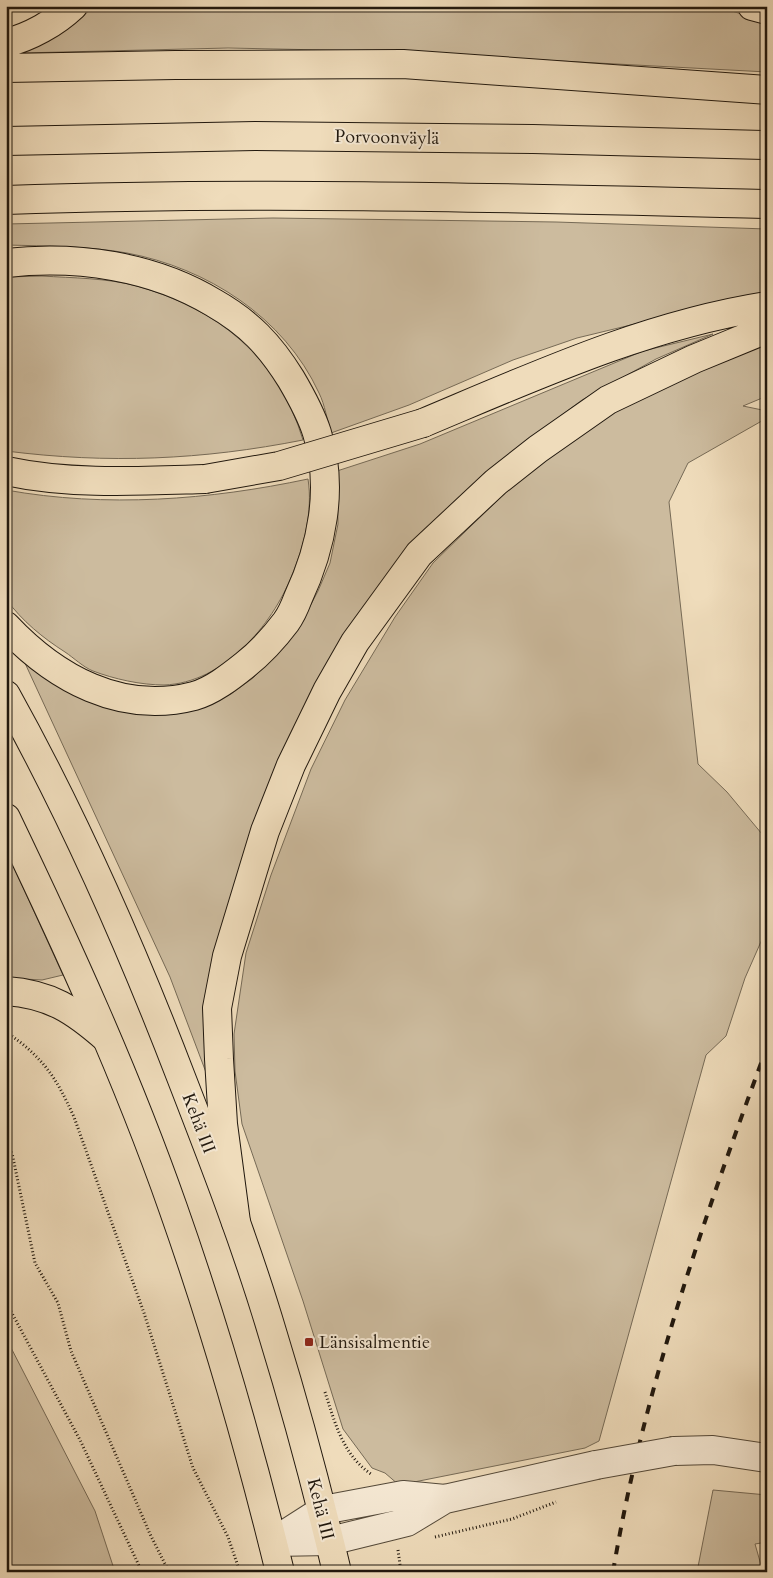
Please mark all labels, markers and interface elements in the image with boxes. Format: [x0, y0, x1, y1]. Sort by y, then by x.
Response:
street label: Porvoonväylä [334, 124, 440, 151]
street label: Kehä III [176, 1089, 221, 1157]
place label: Länsisalmentie [319, 1330, 430, 1355]
marker: Länsisalmentie [303, 1336, 315, 1348]
street label: Kehä III [301, 1476, 340, 1543]

